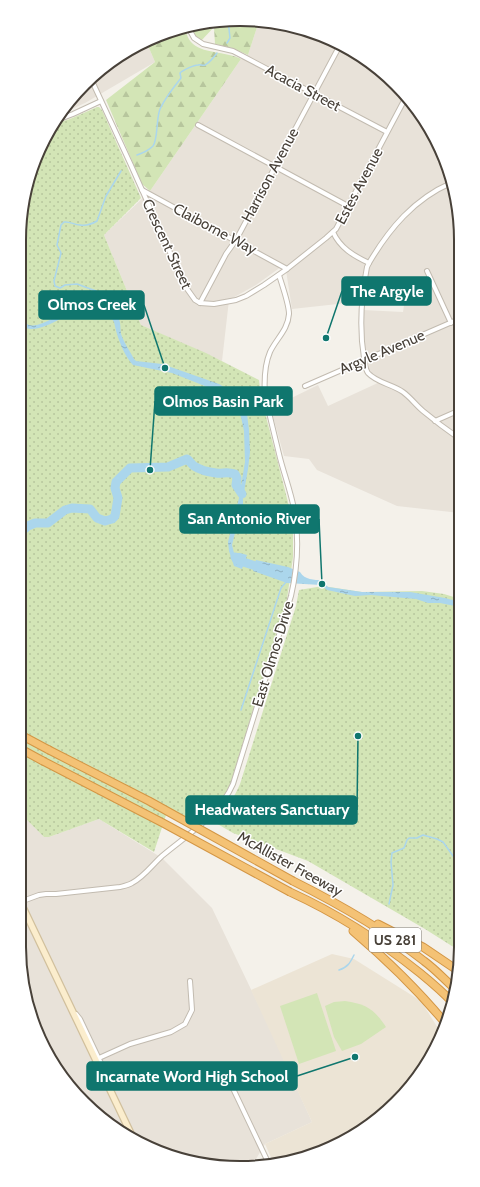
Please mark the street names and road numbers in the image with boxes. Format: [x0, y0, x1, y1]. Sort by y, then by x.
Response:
street label: Acacia Street [262, 61, 344, 115]
street label: Harrison Avenue [238, 125, 303, 225]
street label: Estes Avenue [331, 144, 387, 227]
street label: Crescent Street [138, 196, 196, 292]
street label: Claiborne Way [170, 199, 260, 259]
street label: Argyle Avenue [337, 326, 428, 378]
street label: East Olmos Drive [248, 599, 298, 709]
street label: McAllister Freeway [234, 828, 346, 901]
road number: US 281 [369, 928, 421, 952]

